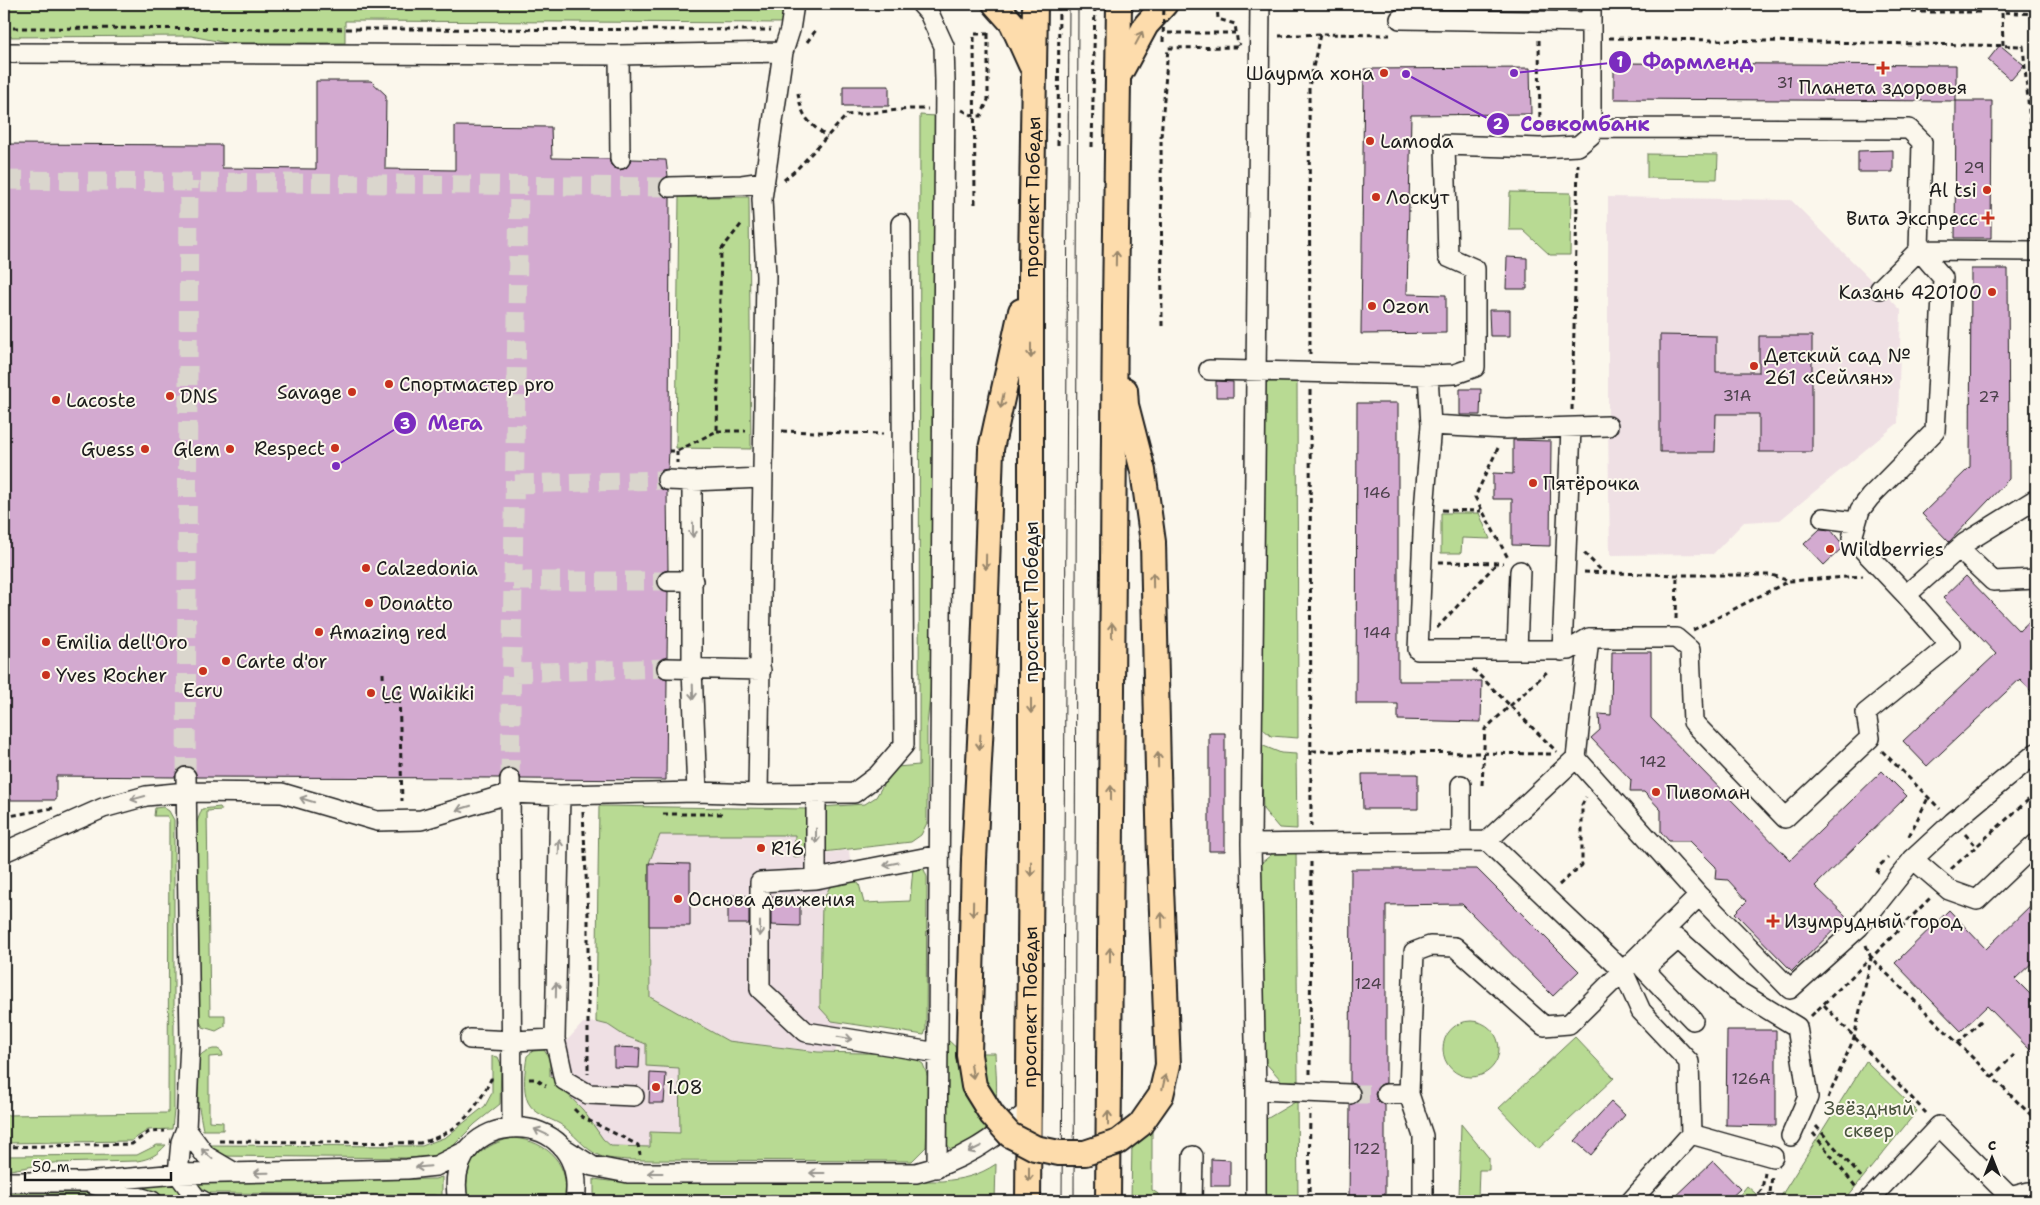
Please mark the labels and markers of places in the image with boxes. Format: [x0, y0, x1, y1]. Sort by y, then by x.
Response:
callout: Фармленд [1607, 44, 1763, 79]
place label: Шаурма хона [1246, 61, 1374, 86]
marker: Планета здоровья [1877, 62, 1889, 74]
marker: Шаурма хона [1378, 67, 1390, 79]
place label: Планета здоровья [1799, 75, 1967, 100]
callout: Совкомбанк [1486, 106, 1660, 141]
place label: Lamoda [1380, 129, 1454, 154]
marker: Lamoda [1364, 135, 1376, 147]
place label: Al tsi [1928, 178, 1977, 203]
marker: Al tsi [1981, 184, 1993, 196]
place label: Лоскут [1386, 185, 1450, 210]
marker: Лоскут [1370, 191, 1382, 203]
place label: Вита Экспресс [1846, 206, 1978, 231]
marker: Вита Экспресс [1982, 212, 1994, 224]
place label: Казань 420100 [1838, 280, 1982, 305]
marker: Казань 420100 [1986, 286, 1998, 298]
place label: Ozon [1382, 294, 1429, 319]
marker: Ozon [1366, 300, 1378, 312]
place label: Детский сад № 261 «Сейлян» [1764, 343, 1911, 390]
marker: Детский сад № 261 «Сейлян» [1748, 360, 1760, 372]
place label: Спортмастер pro [399, 372, 554, 397]
marker: Спортмастер pro [383, 378, 395, 390]
place label: Savage [277, 380, 342, 405]
place label: DNS [180, 384, 217, 409]
marker: Savage [346, 386, 358, 398]
place label: Lacoste [66, 388, 136, 413]
marker: DNS [164, 390, 176, 402]
marker: Lacoste [50, 394, 62, 406]
callout: Мега [393, 406, 493, 441]
place label: Respect [254, 436, 325, 461]
place label: Guess [81, 437, 135, 462]
place label: Glem [173, 437, 220, 462]
marker: Respect [329, 442, 341, 454]
marker: Guess [139, 443, 151, 455]
marker: Glem [224, 443, 236, 455]
place label: Пятёрочка [1543, 471, 1639, 496]
marker: Пятёрочка [1527, 477, 1539, 489]
place label: Wildberries [1840, 537, 1944, 562]
marker: Wildberries [1824, 543, 1836, 555]
place label: Calzedonia [376, 556, 478, 581]
marker: Calzedonia [360, 562, 372, 574]
place label: Donatto [379, 591, 453, 616]
marker: Donatto [363, 597, 375, 609]
place label: Amazing red [329, 620, 447, 645]
marker: Amazing red [313, 626, 325, 638]
place label: Emilia dell'Oro [56, 630, 188, 655]
marker: Emilia dell'Oro [40, 636, 52, 648]
place label: Carte d'or [236, 649, 328, 674]
marker: Carte d'or [220, 655, 232, 667]
place label: Yves Rocher [56, 663, 167, 688]
marker: Ecru [197, 665, 209, 677]
marker: Yves Rocher [40, 669, 52, 681]
place label: Ecru [183, 678, 223, 703]
place label: LC Waikiki [381, 681, 475, 706]
marker: LC Waikiki [365, 687, 377, 699]
place label: Пивоман [1666, 780, 1750, 805]
marker: Пивоман [1650, 786, 1662, 798]
place label: R16 [771, 836, 805, 861]
marker: R16 [755, 842, 767, 854]
place label: Основа движения [688, 887, 855, 912]
marker: Основа движения [672, 893, 684, 905]
place label: Изумрудный город [1784, 909, 1963, 934]
marker: Изумрудный город [1766, 914, 1780, 928]
place label: 1.08 [666, 1075, 703, 1100]
marker: 1.08 [650, 1081, 662, 1093]

